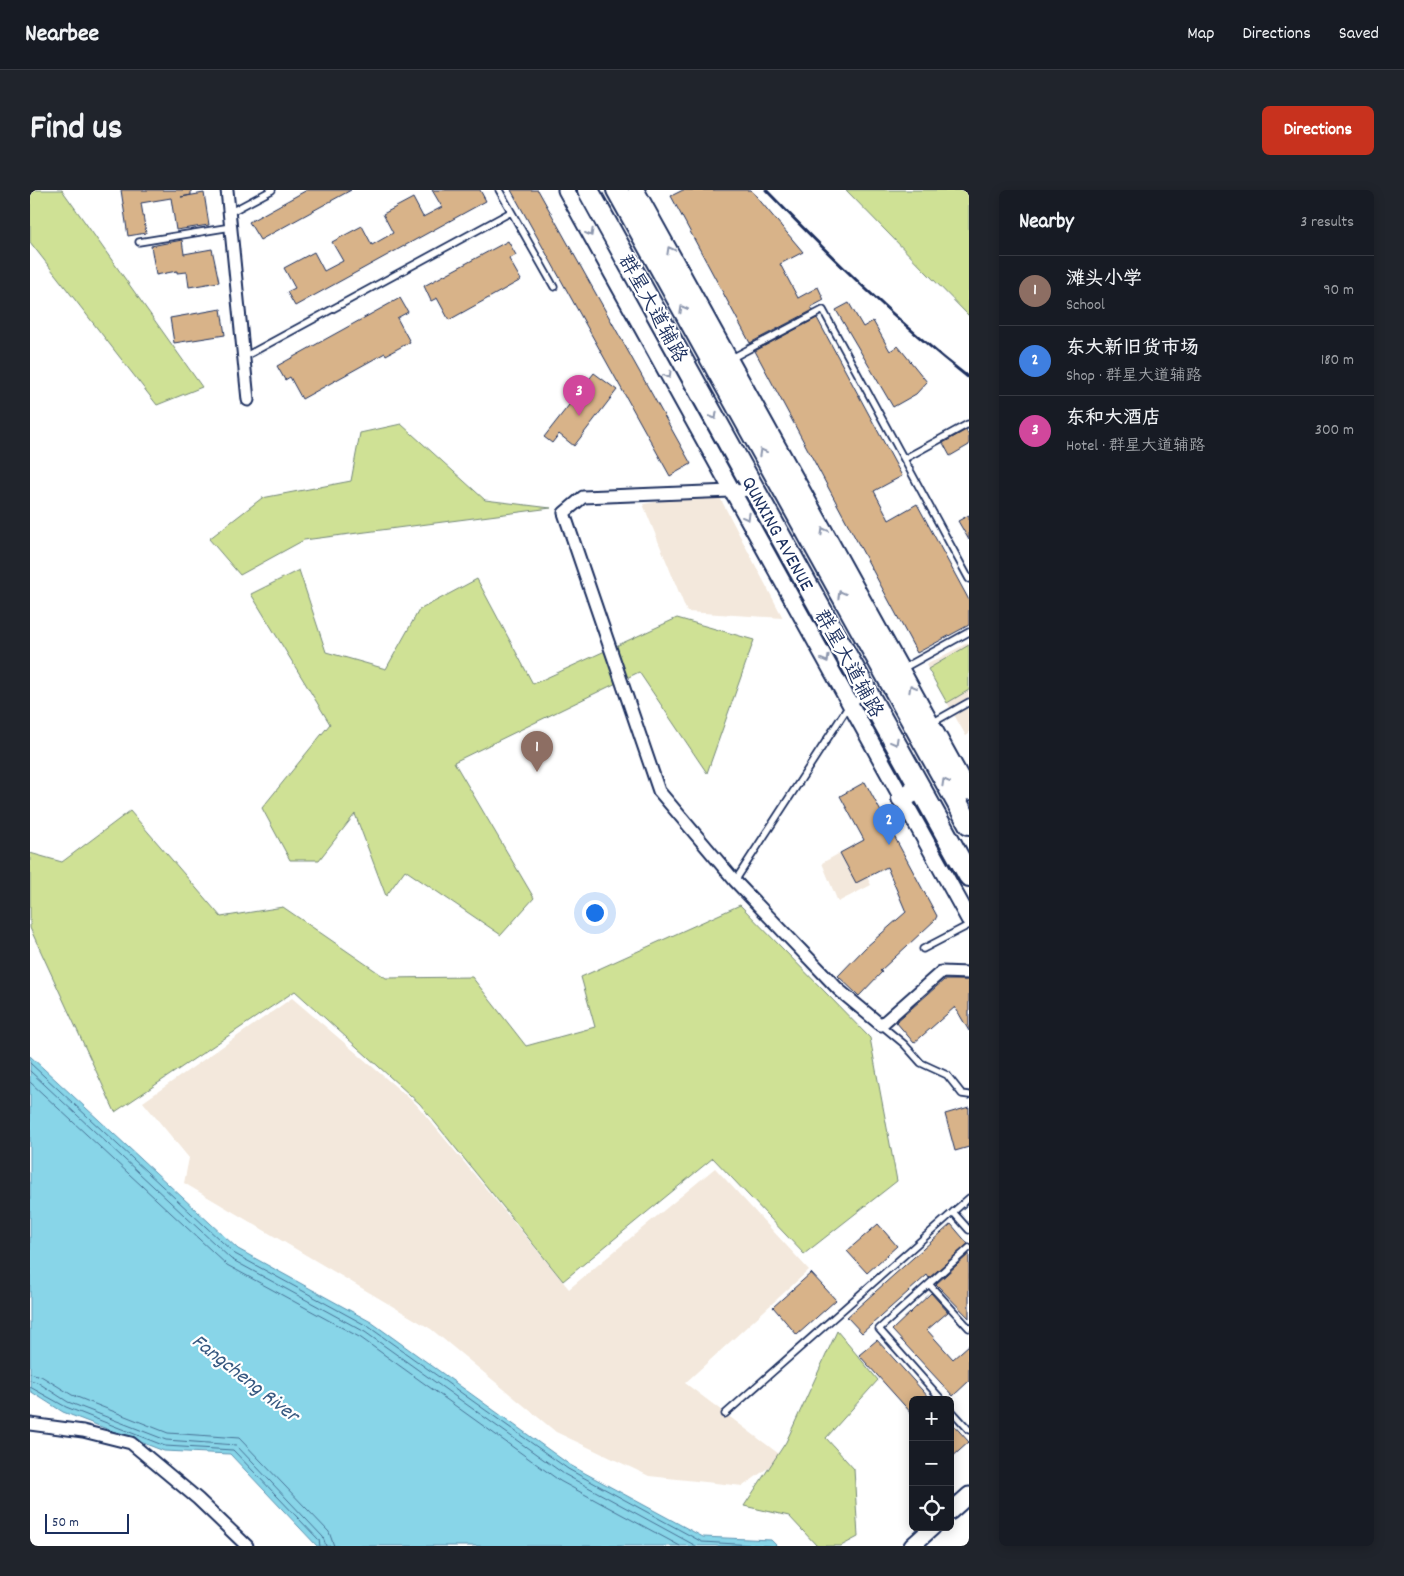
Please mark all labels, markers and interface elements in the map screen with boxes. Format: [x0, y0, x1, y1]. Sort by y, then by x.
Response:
text: Nearbee [25, 18, 99, 52]
text: Map [1187, 22, 1214, 47]
text: Directions [1242, 22, 1311, 47]
text: Saved [1339, 22, 1379, 47]
text: Find us [30, 105, 122, 155]
button: Directions [1262, 106, 1374, 155]
text: Nearby [1019, 208, 1074, 238]
text: 3 results [1300, 211, 1354, 234]
one-way arrow [583, 227, 593, 236]
one-way arrow [666, 247, 676, 256]
street label: 群星大道辅路 [610, 250, 693, 370]
text: 滩头小学 [1066, 267, 1142, 294]
text: 1 [1033, 279, 1037, 302]
text: 90 m [1323, 279, 1354, 302]
text: School [1066, 294, 1105, 317]
one-way arrow [680, 306, 690, 315]
text: 东大新旧货市场 [1066, 336, 1199, 363]
text: 2 [1032, 349, 1039, 372]
text: 180 m [1321, 349, 1354, 372]
text: Shop · 群星大道辅路 [1066, 365, 1202, 388]
one-way arrow [662, 370, 672, 379]
pin: 3 [563, 375, 595, 416]
text: 东和大酒店 [1066, 406, 1161, 433]
one-way arrow [708, 411, 718, 420]
text: 3 [1031, 419, 1039, 442]
text: 300 m [1315, 419, 1354, 442]
text: Hotel · 群星大道辅路 [1066, 435, 1205, 458]
one-way arrow [758, 448, 768, 457]
street label: QUNXING AVENUE [733, 472, 819, 597]
one-way arrow [741, 512, 751, 521]
one-way arrow [821, 527, 831, 536]
one-way arrow [837, 590, 847, 599]
street label: 群星大道辅路 [806, 605, 889, 725]
one-way arrow [819, 654, 829, 663]
one-way arrow [908, 684, 918, 693]
pin: 1 [521, 731, 553, 772]
one-way arrow [889, 737, 899, 746]
one-way arrow [942, 778, 952, 787]
pin: 2 [873, 804, 905, 845]
your location [582, 900, 608, 926]
water label: Fangcheng River [184, 1328, 306, 1432]
map controls [909, 1396, 954, 1531]
button: + [909, 1396, 954, 1441]
button: − [909, 1441, 954, 1486]
button: locate [909, 1486, 954, 1531]
scale bar [45, 1511, 129, 1534]
text: 50 m [52, 1513, 79, 1533]

